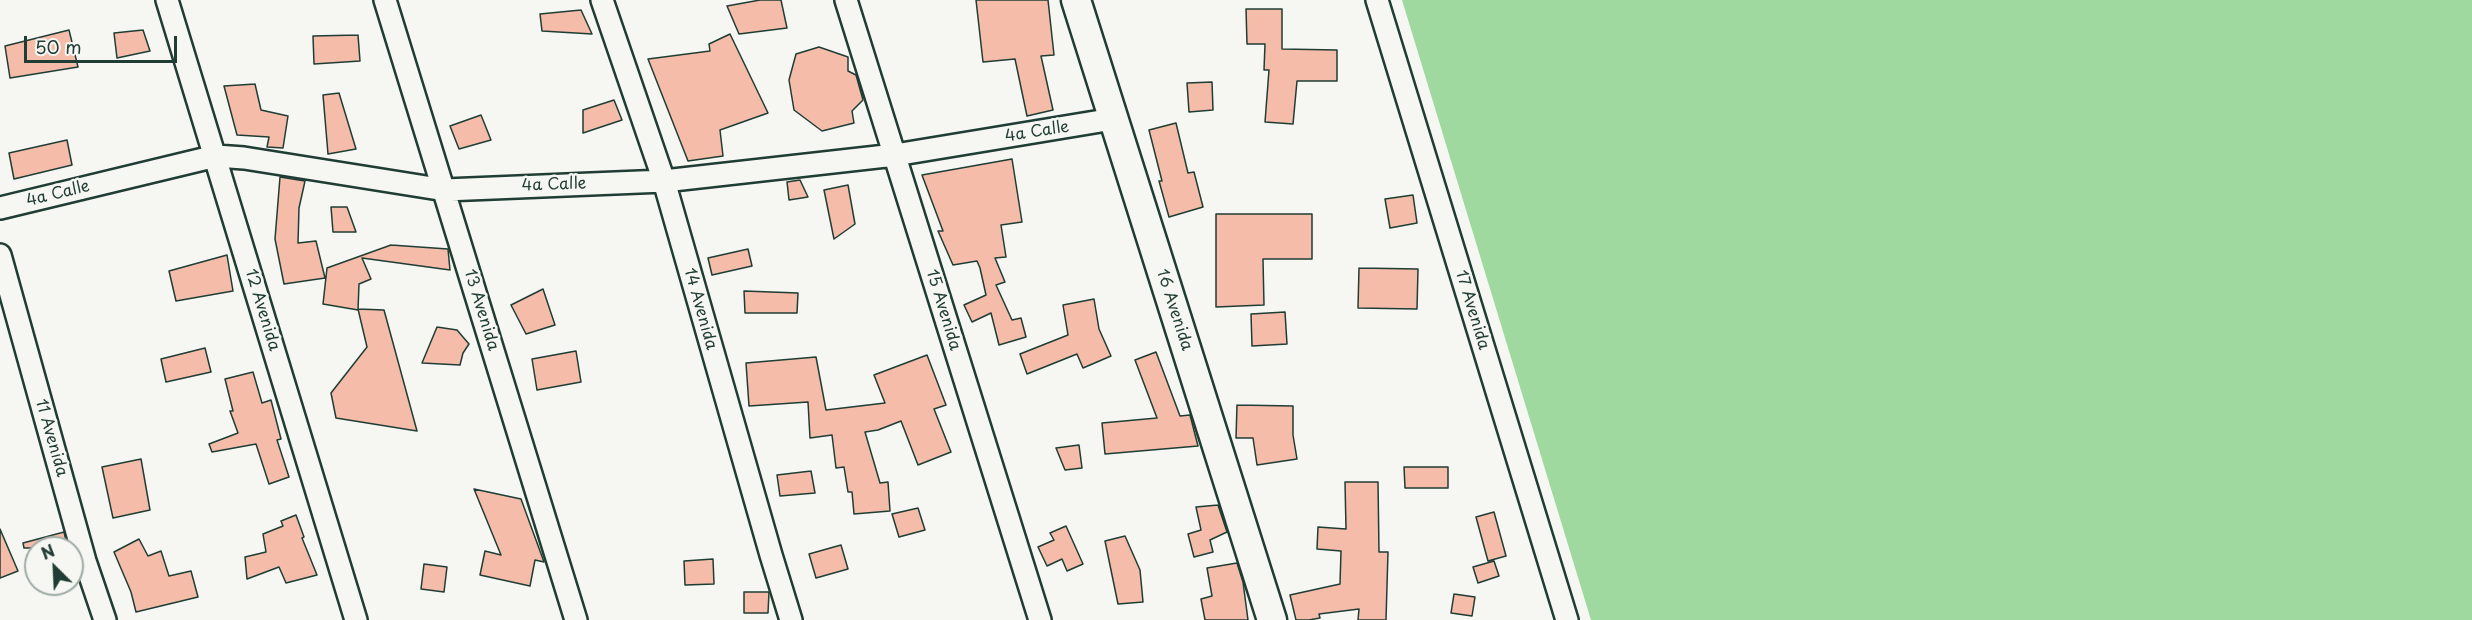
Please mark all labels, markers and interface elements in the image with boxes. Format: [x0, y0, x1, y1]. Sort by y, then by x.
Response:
scale bar [27, 24, 180, 62]
text: 50 m [35, 33, 82, 60]
street label: 4a Calle [1004, 117, 1070, 147]
street label: 4a Calle [521, 174, 587, 196]
street label: 4a Calle [24, 177, 92, 211]
street label: 14 Avenida [679, 266, 721, 352]
street label: 12 Avenida [240, 267, 284, 353]
street label: 13 Avenida [460, 267, 502, 353]
street label: 15 Avenida [922, 267, 964, 353]
street label: 16 Avenida [1152, 267, 1196, 353]
street label: 17 Avenida [1451, 268, 1493, 352]
street label: 11 Avenida [31, 397, 71, 479]
north arrow [24, 536, 84, 596]
text: N [37, 538, 58, 565]

